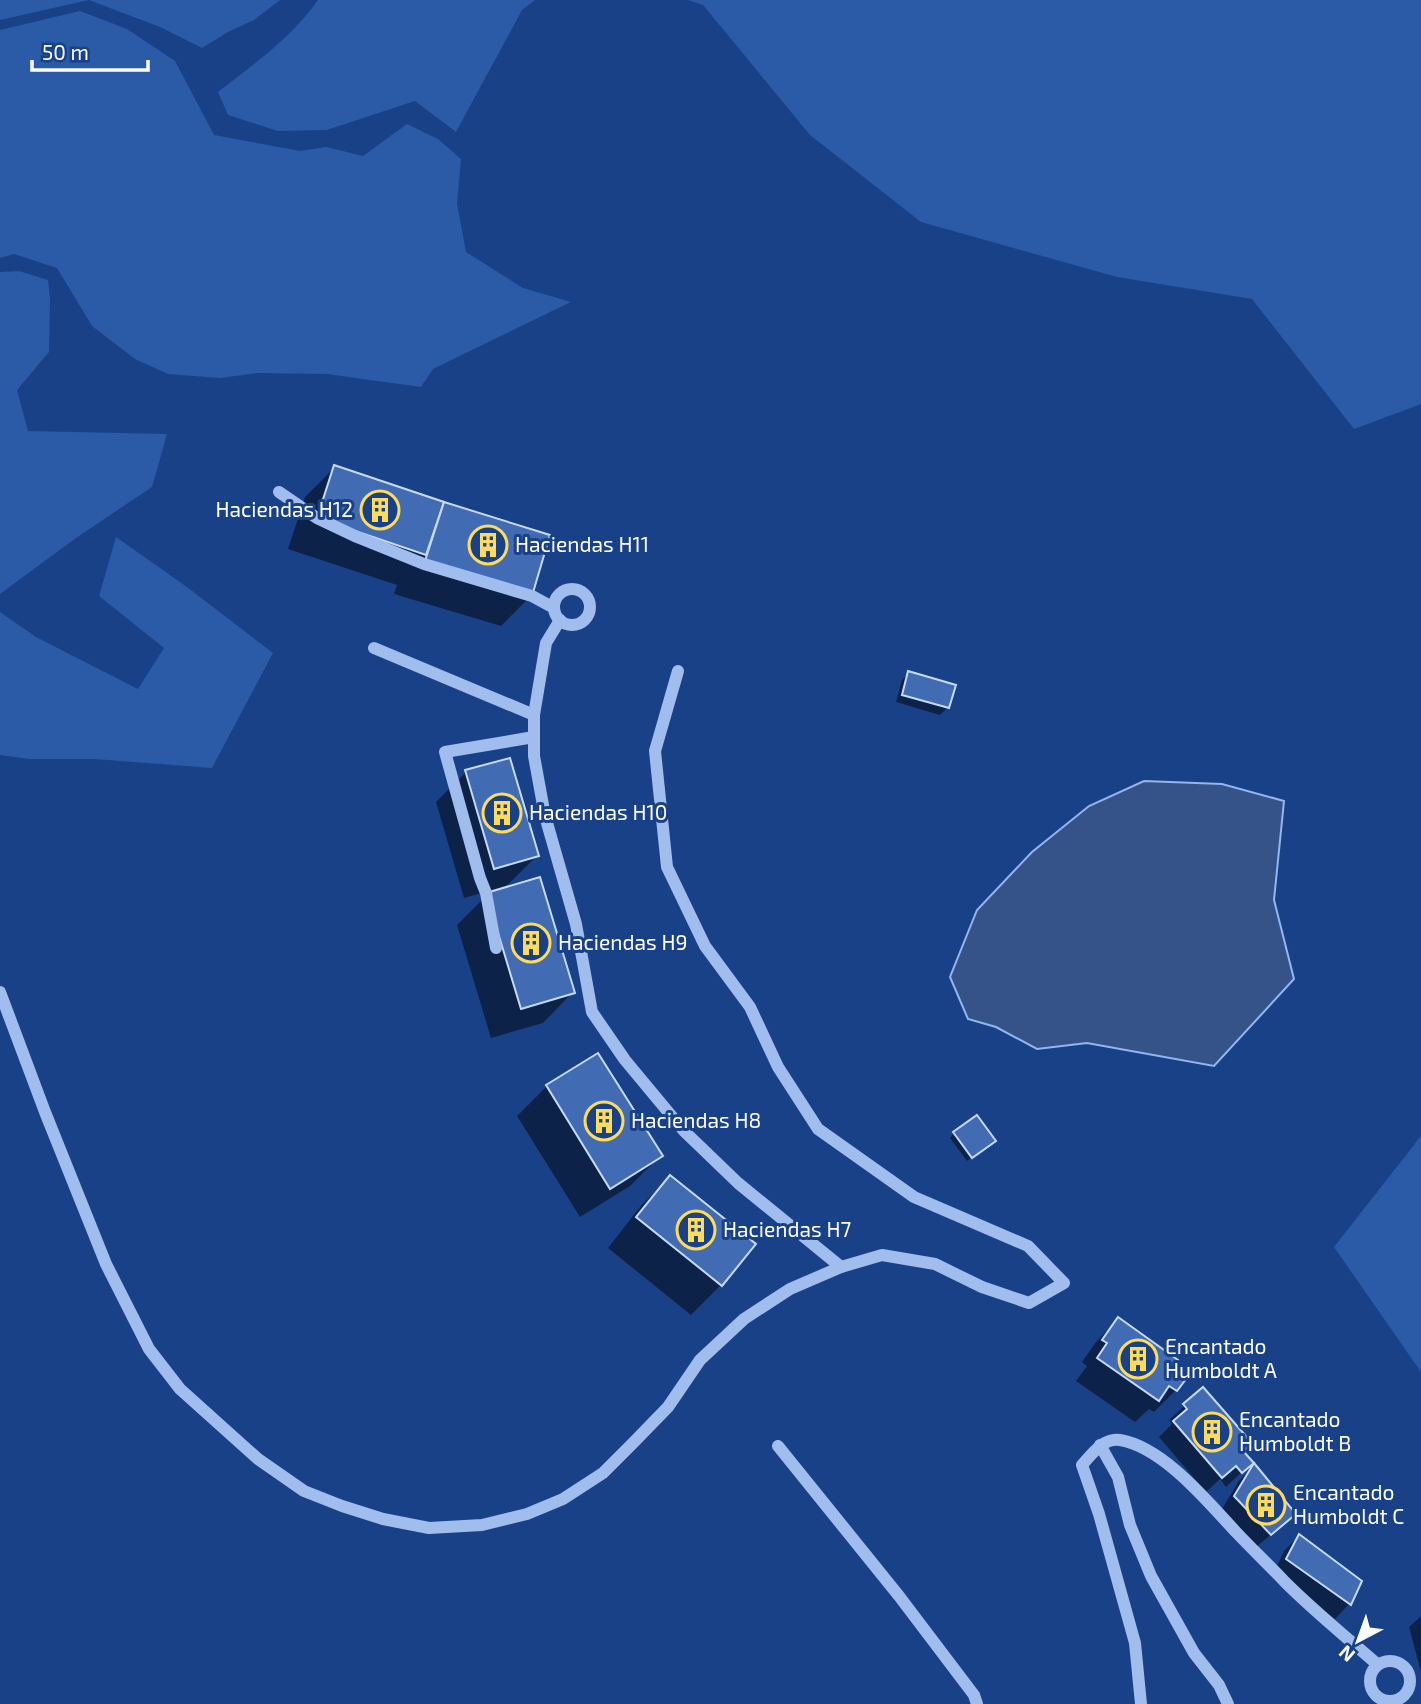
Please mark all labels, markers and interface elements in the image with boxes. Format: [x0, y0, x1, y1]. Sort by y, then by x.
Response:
scale bar [32, 28, 147, 72]
text: 50 m [42, 39, 89, 64]
building icon: Haciendas H12 [359, 489, 401, 531]
place label: Haciendas H12 [215, 496, 353, 521]
building icon: Haciendas H11 [467, 524, 509, 566]
place label: Haciendas H11 [515, 531, 649, 556]
building icon: Haciendas H10 [481, 792, 523, 834]
place label: Haciendas H10 [529, 799, 667, 824]
building icon: Haciendas H9 [510, 922, 552, 964]
place label: Haciendas H9 [558, 929, 687, 954]
building icon: Haciendas H8 [583, 1100, 625, 1142]
place label: Haciendas H8 [631, 1107, 761, 1132]
building icon: Haciendas H7 [675, 1209, 717, 1251]
place label: Haciendas H7 [723, 1216, 851, 1241]
place label: Encantado Humboldt A [1165, 1333, 1277, 1382]
building icon: Encantado Humboldt A [1117, 1338, 1159, 1380]
place label: Encantado Humboldt B [1239, 1406, 1351, 1455]
building icon: Encantado Humboldt B [1191, 1411, 1233, 1453]
place label: Encantado Humboldt C [1293, 1479, 1404, 1528]
building icon: Encantado Humboldt C [1245, 1484, 1287, 1526]
north arrow [1323, 1606, 1393, 1676]
text: N [1334, 1641, 1359, 1667]

